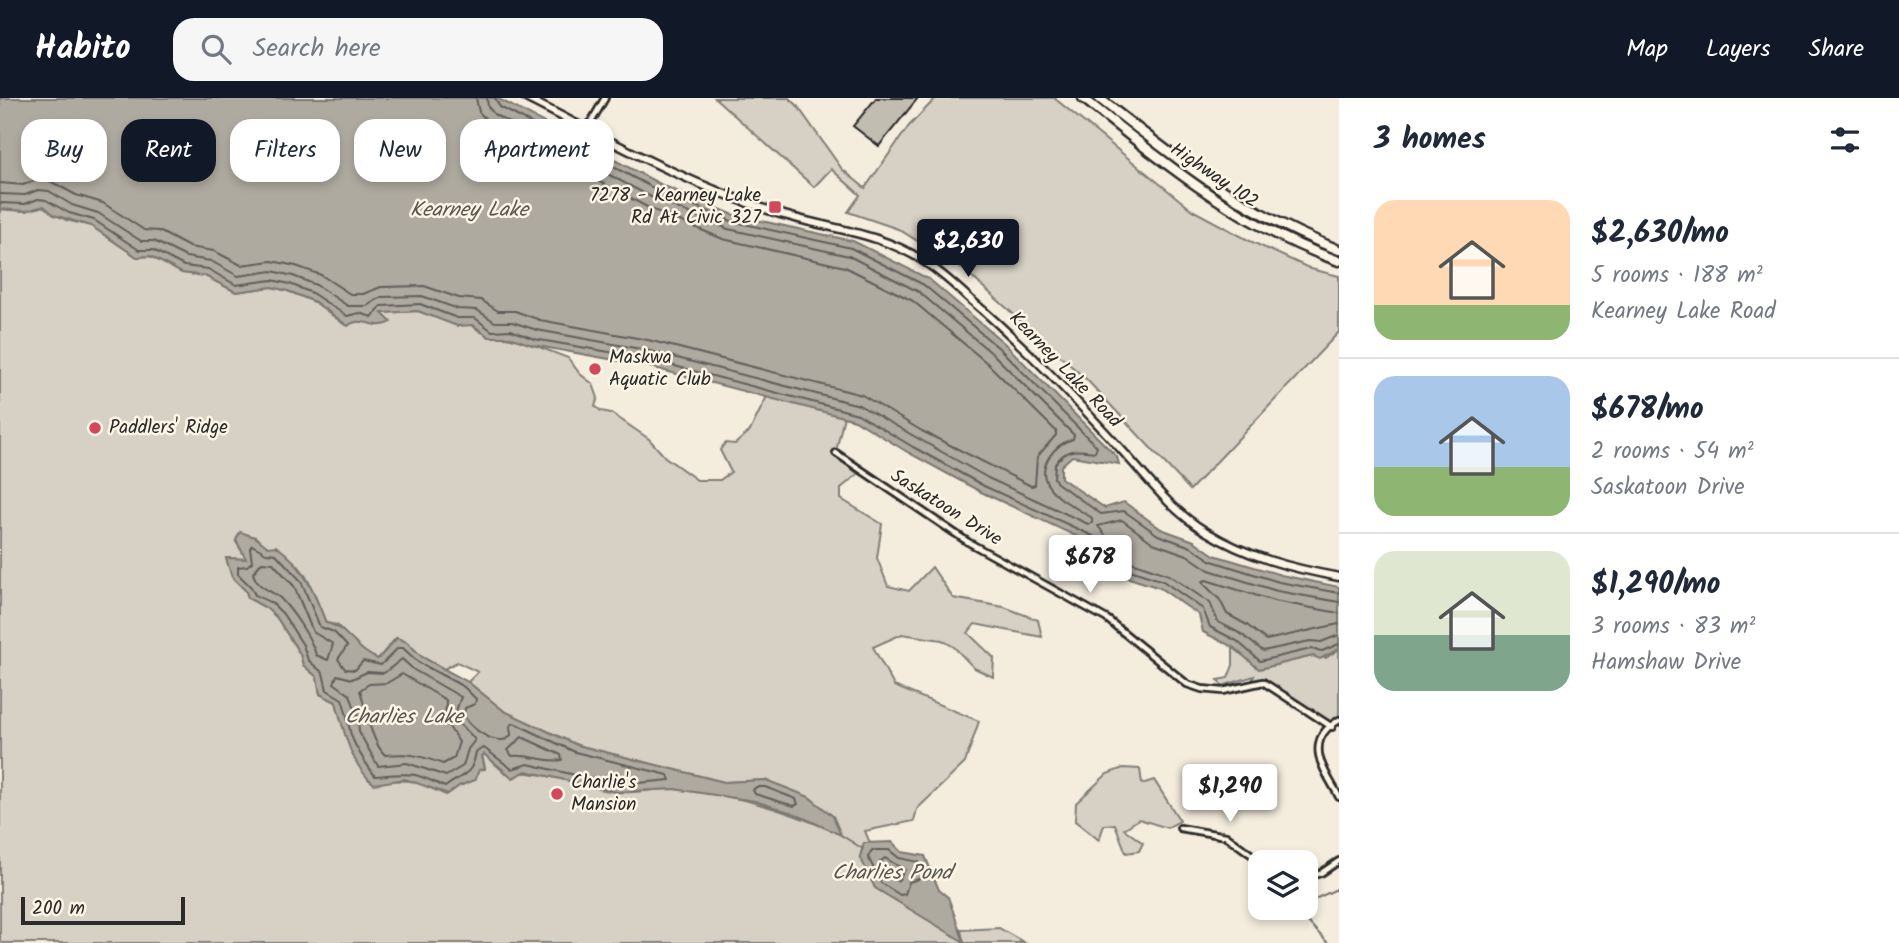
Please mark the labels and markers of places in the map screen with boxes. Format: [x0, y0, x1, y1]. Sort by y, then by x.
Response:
place label: 7278 - Kearney Lake Rd At Civic 327 [590, 181, 762, 233]
marker: 7278 - Kearney Lake Rd At Civic 327 [767, 199, 783, 215]
pin: $2,630 [911, 220, 1025, 279]
place label: Maskwa Aquatic Club [609, 343, 711, 395]
marker: Maskwa Aquatic Club [587, 361, 603, 377]
place label: Paddlers' Ridge [109, 413, 228, 443]
marker: Paddlers' Ridge [87, 420, 103, 436]
pin: $678 [1049, 536, 1131, 595]
pin: $1,290 [1173, 764, 1287, 824]
place label: Charlie's Mansion [571, 768, 636, 820]
marker: Charlie's Mansion [549, 786, 565, 802]

